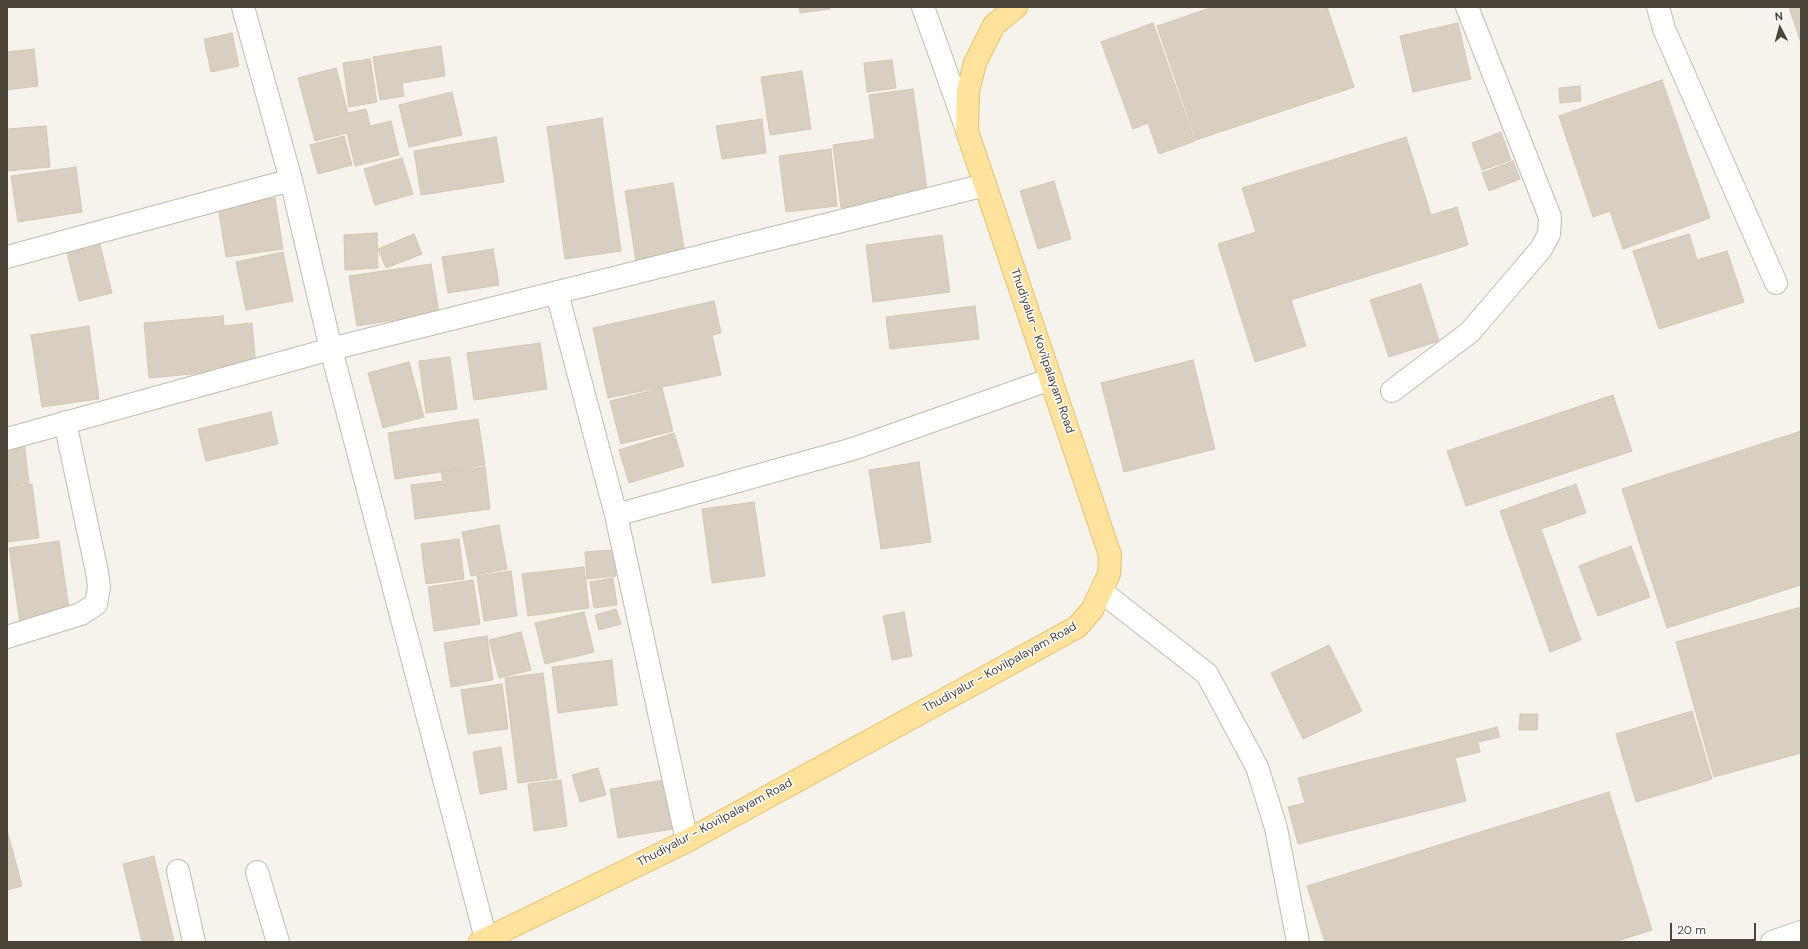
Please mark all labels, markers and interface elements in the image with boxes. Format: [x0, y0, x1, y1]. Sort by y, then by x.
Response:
north arrow [1760, 8, 1800, 48]
text: N [1774, 9, 1783, 23]
street label: Thudiyalur - Kovilpalayam Road [1007, 267, 1077, 435]
street label: Thudiyalur - Kovilpalayam Road [921, 620, 1079, 716]
street label: Thudiyalur - Kovilpalayam Road [635, 776, 795, 870]
scale bar [1672, 915, 1758, 941]
text: 20 m [1677, 922, 1706, 938]

